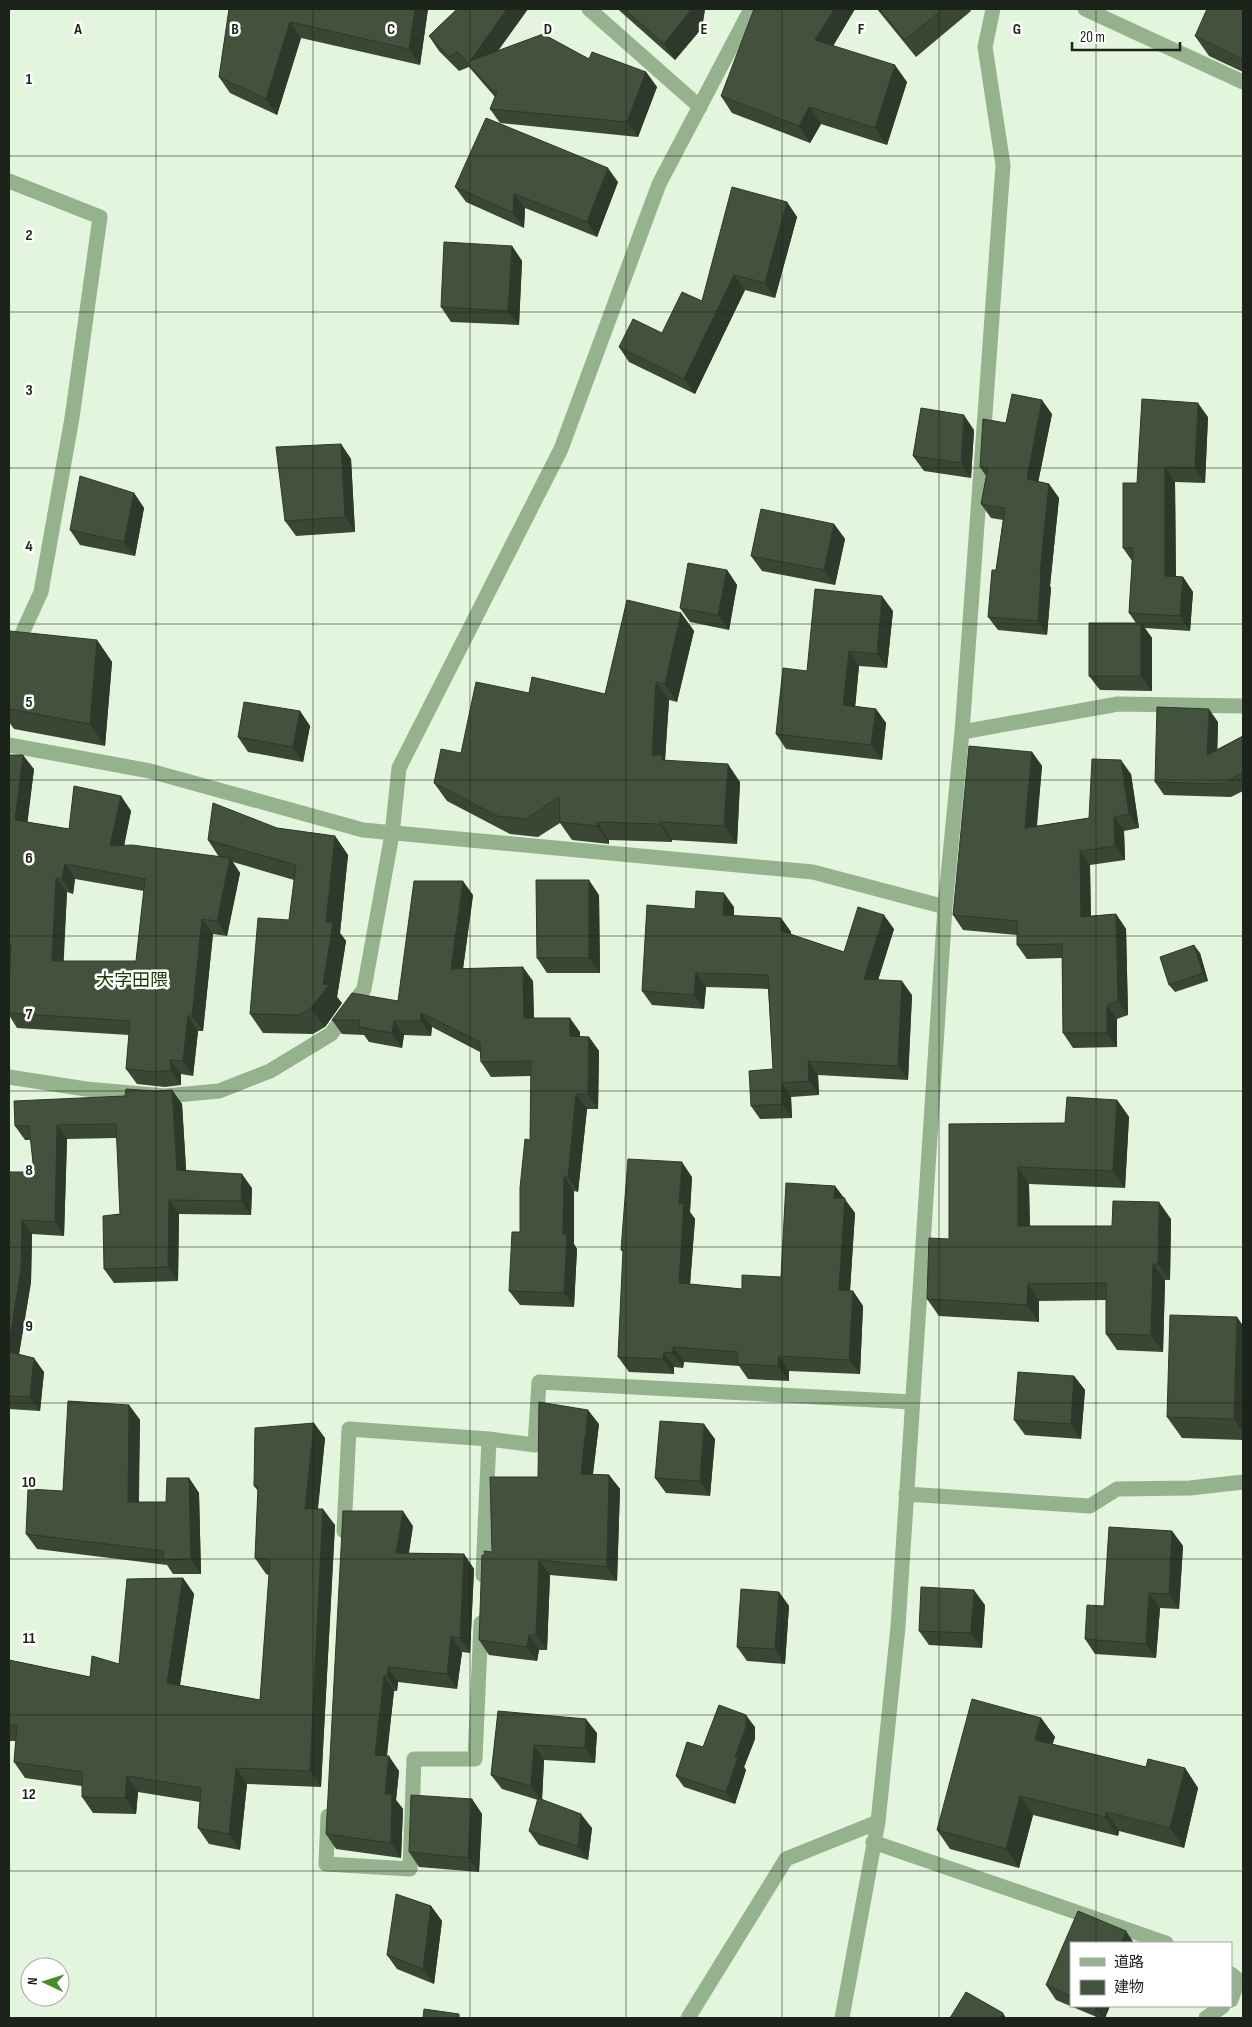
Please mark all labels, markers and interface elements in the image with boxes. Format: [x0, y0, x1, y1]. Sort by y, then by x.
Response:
text: A [73, 20, 82, 39]
text: B [231, 20, 239, 39]
text: C [387, 20, 395, 39]
text: D [544, 20, 552, 39]
text: E [701, 20, 708, 39]
text: F [858, 20, 865, 39]
text: G [1013, 20, 1021, 39]
scale bar [1072, 20, 1180, 52]
text: 20 m [1080, 28, 1105, 47]
text: 1 [26, 70, 33, 89]
text: 2 [25, 226, 33, 245]
text: 3 [25, 381, 33, 400]
text: 4 [25, 537, 33, 556]
text: 5 [25, 693, 33, 712]
text: 6 [25, 849, 33, 868]
district label: 大字田隈 [96, 970, 168, 991]
text: 7 [26, 1005, 33, 1024]
text: 8 [25, 1161, 33, 1180]
text: 9 [25, 1317, 33, 1336]
text: 10 [22, 1473, 36, 1492]
text: 11 [23, 1629, 36, 1648]
text: 12 [22, 1785, 36, 1804]
legend [1070, 1942, 1232, 2007]
text: 道路 [1114, 1953, 1144, 1972]
north arrow [20, 1957, 70, 2007]
text: N [24, 1977, 41, 1985]
text: 建物 [1114, 1978, 1144, 1997]

